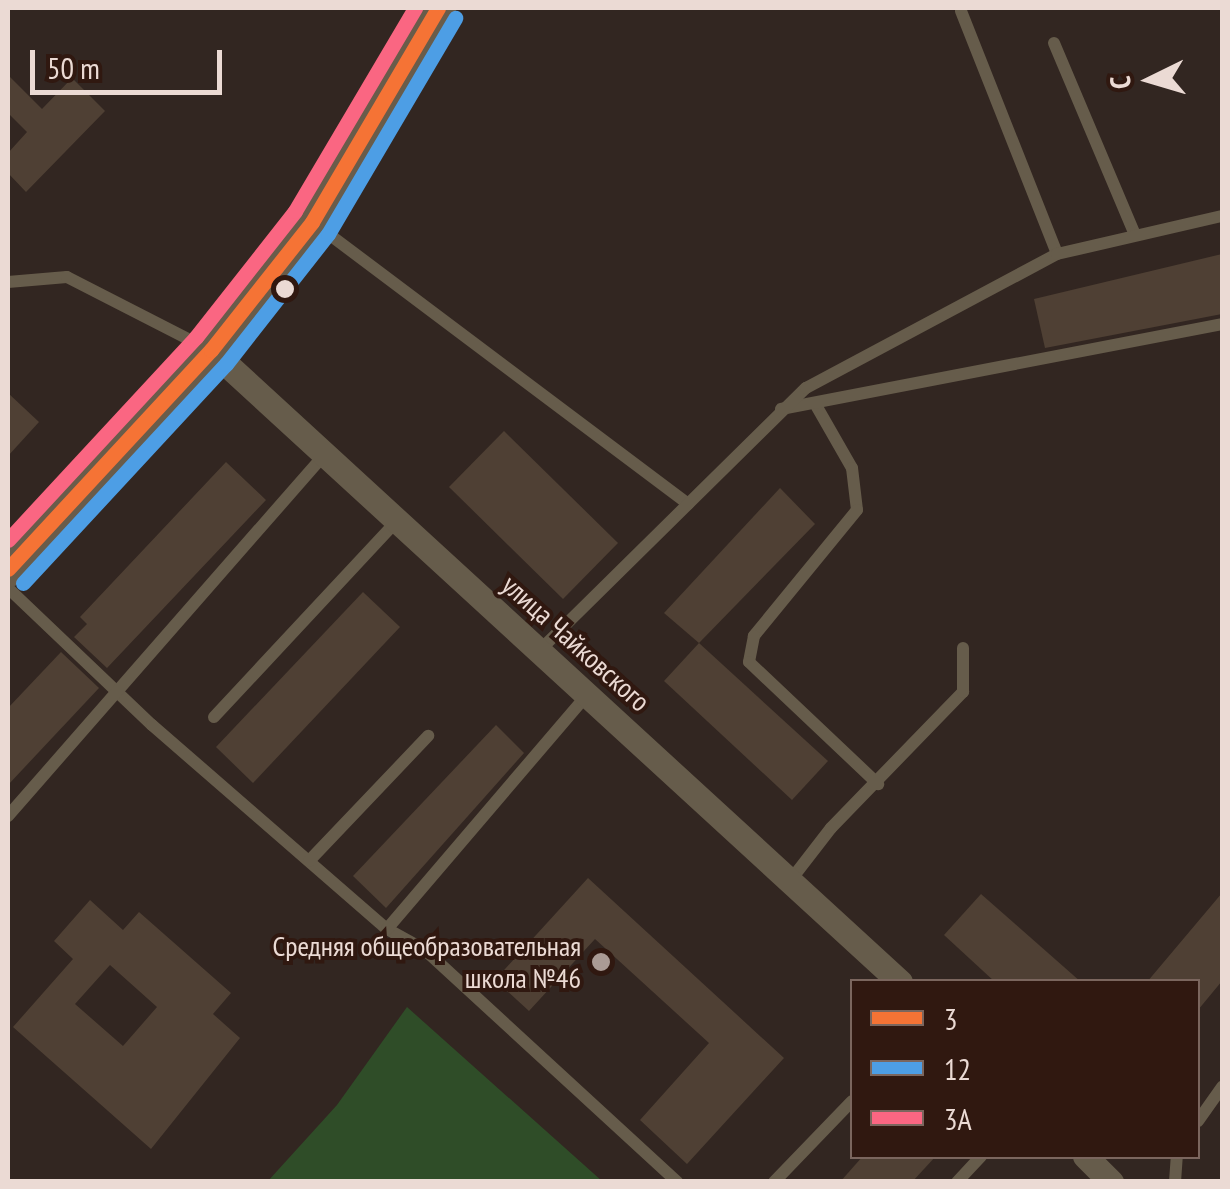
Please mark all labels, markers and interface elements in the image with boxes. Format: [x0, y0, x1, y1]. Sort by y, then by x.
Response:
scale bar [35, 30, 228, 92]
north arrow [1100, 30, 1200, 130]
text: 50 m [47, 48, 100, 87]
text: С [1101, 75, 1139, 91]
unlabelled marker [275, 279, 295, 299]
street label: улица Чайковского [495, 568, 657, 718]
place label: Средняя общеобразовательная школа №46 [272, 929, 581, 995]
marker: Средняя общеобразовательная школа №46 [590, 951, 612, 973]
legend [850, 979, 1200, 1159]
text: 3 [944, 999, 958, 1038]
text: 12 [944, 1049, 971, 1088]
text: 3А [944, 1099, 972, 1138]

